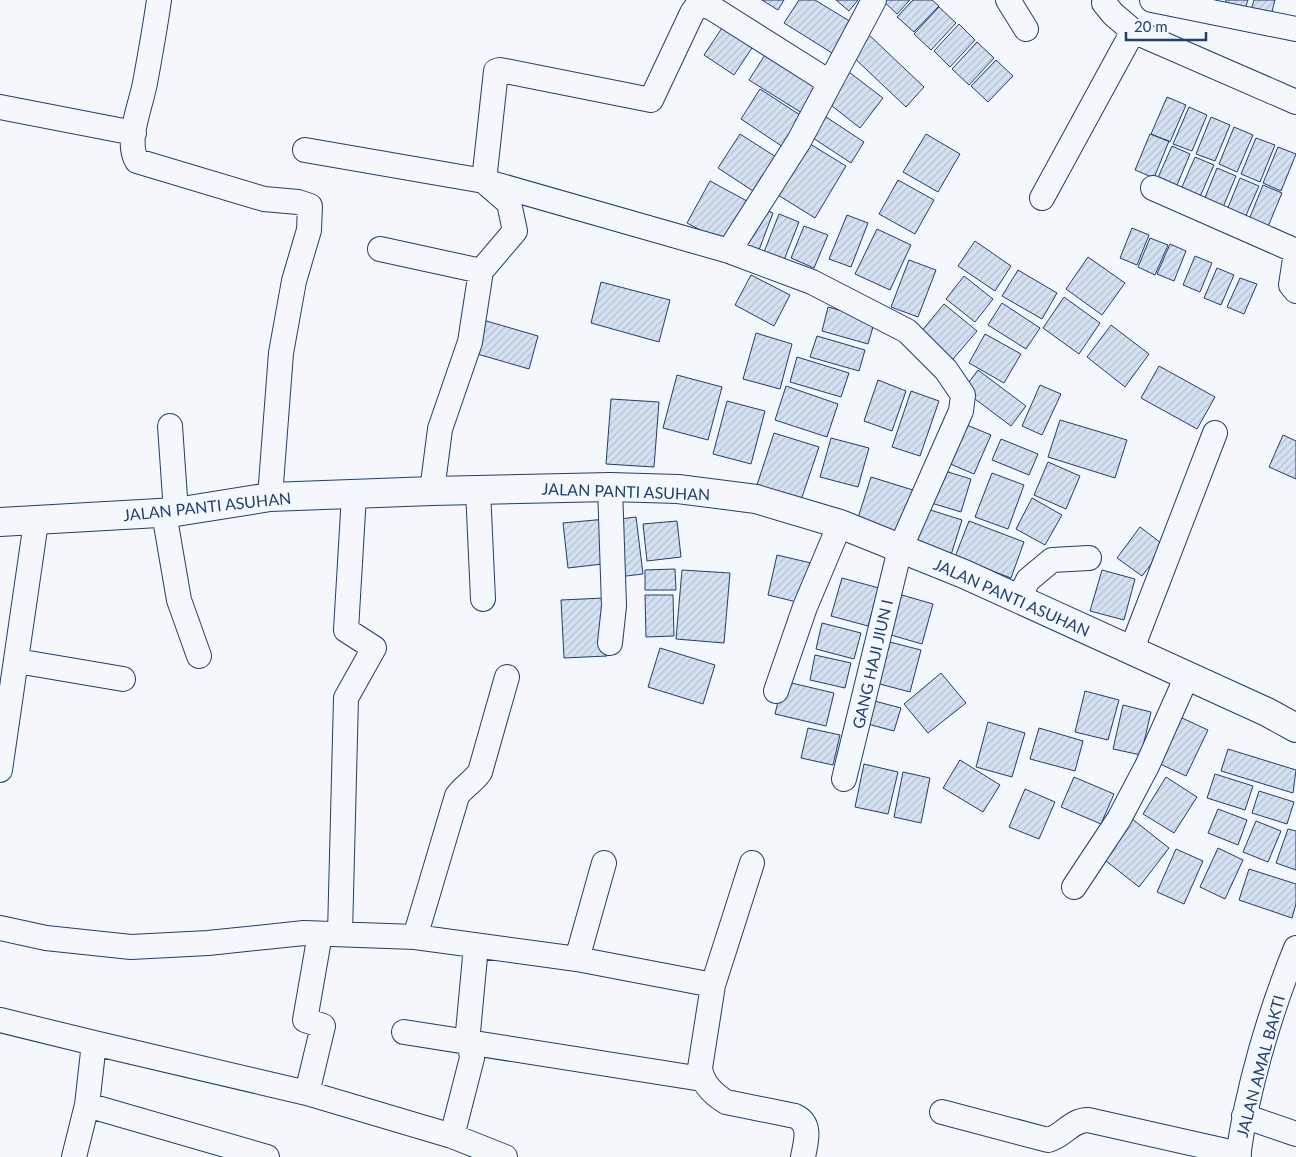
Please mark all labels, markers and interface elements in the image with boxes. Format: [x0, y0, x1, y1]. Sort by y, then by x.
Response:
scale bar [1126, 10, 1206, 42]
text: 20 m [1134, 17, 1168, 35]
street label: JALAN PANTI ASUHAN [541, 479, 711, 503]
street label: JALAN PANTI ASUHAN [122, 488, 292, 524]
street label: JALAN PANTI ASUHAN [931, 554, 1093, 640]
street label: GANG HAJI JIUN I [848, 597, 896, 731]
street label: JALAN AMAL BAKTI [1232, 993, 1288, 1139]

